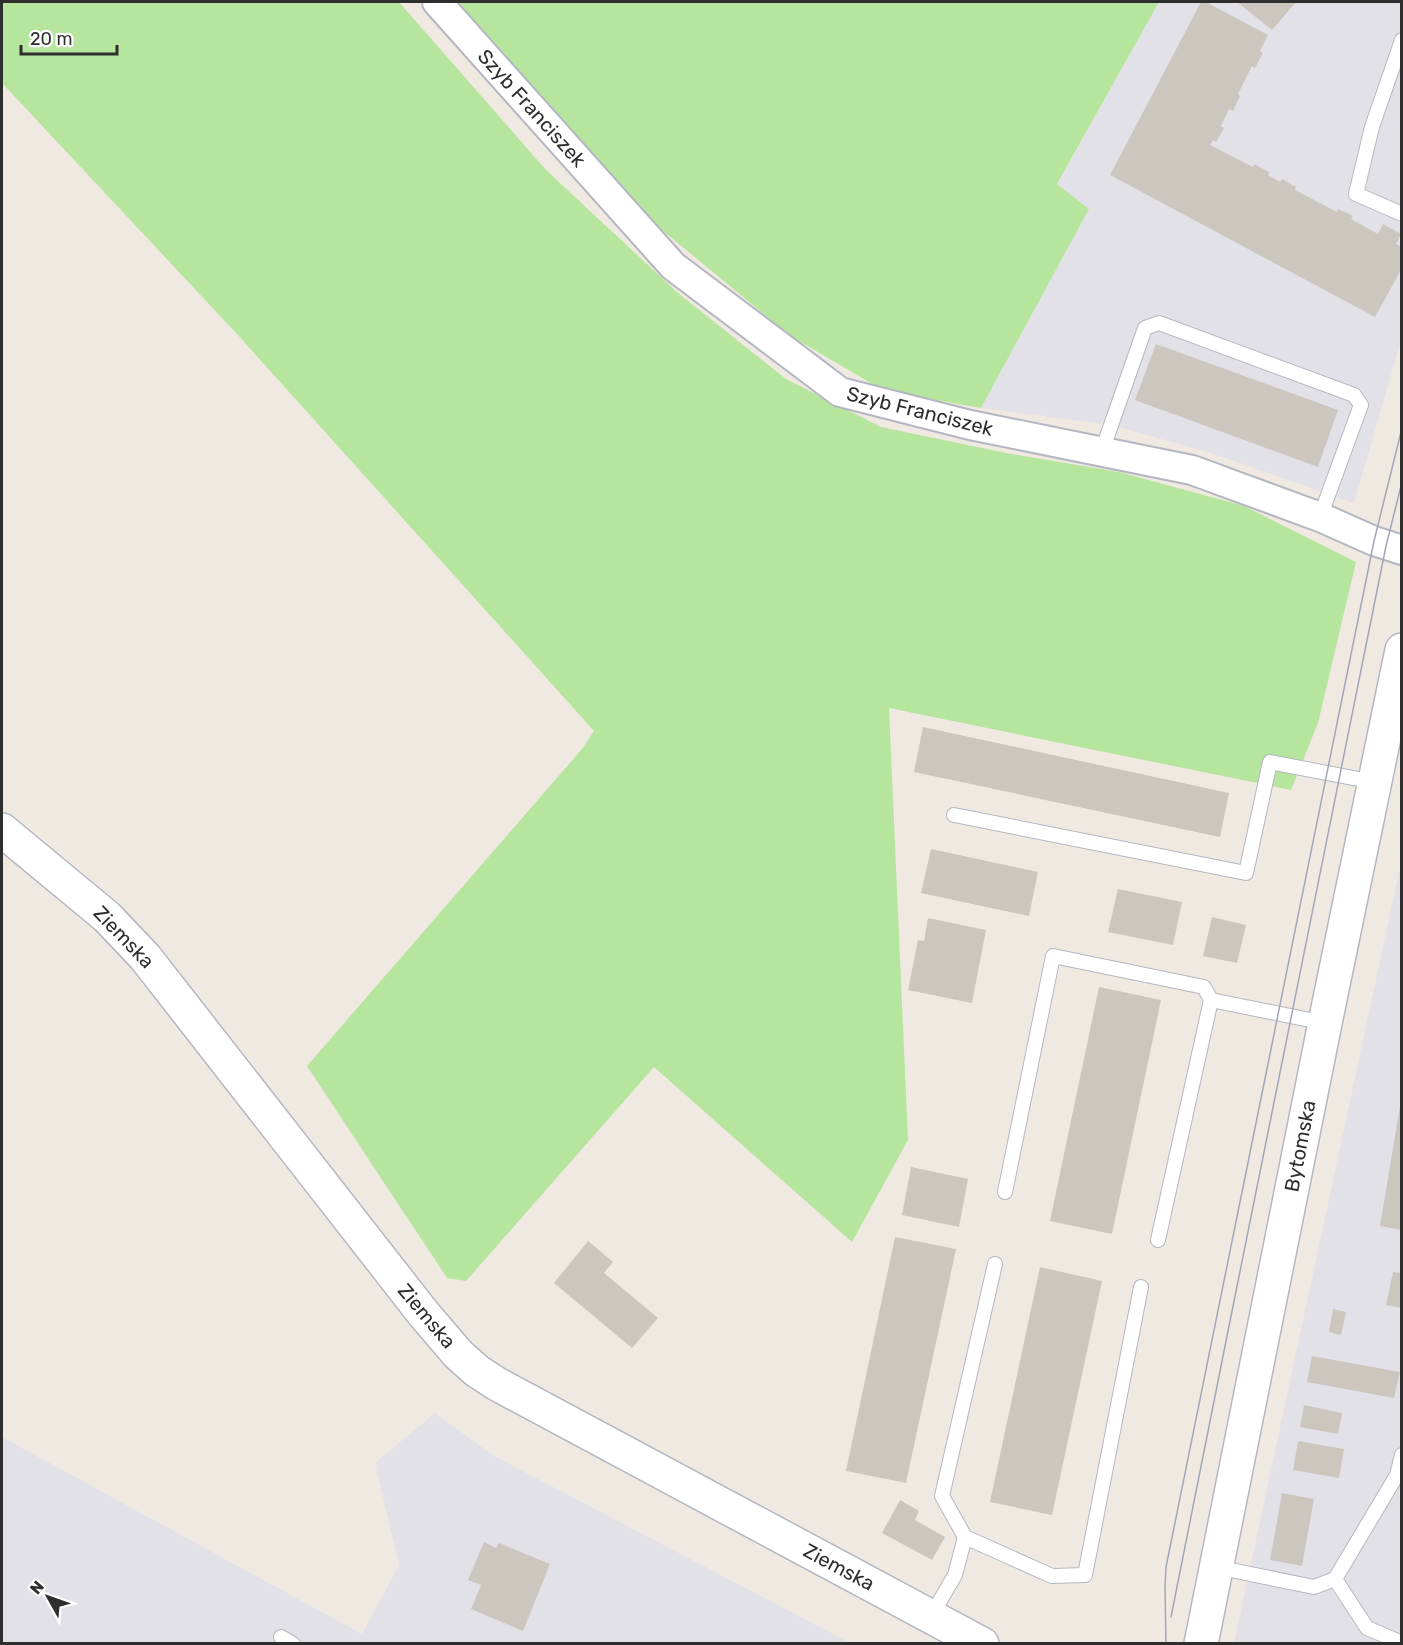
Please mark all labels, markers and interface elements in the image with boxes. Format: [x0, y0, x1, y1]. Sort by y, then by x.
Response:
scale bar [21, 18, 117, 56]
text: 20 m [30, 28, 72, 50]
street label: Szyb Franciszek [473, 44, 592, 172]
street label: Szyb Franciszek [844, 381, 996, 441]
street label: Ziemska [89, 901, 159, 973]
street label: Bytomska [1279, 1098, 1321, 1194]
street label: Ziemska [393, 1279, 461, 1353]
street label: Ziemska [799, 1538, 879, 1596]
north arrow [18, 1567, 78, 1627]
text: N [26, 1577, 48, 1598]

